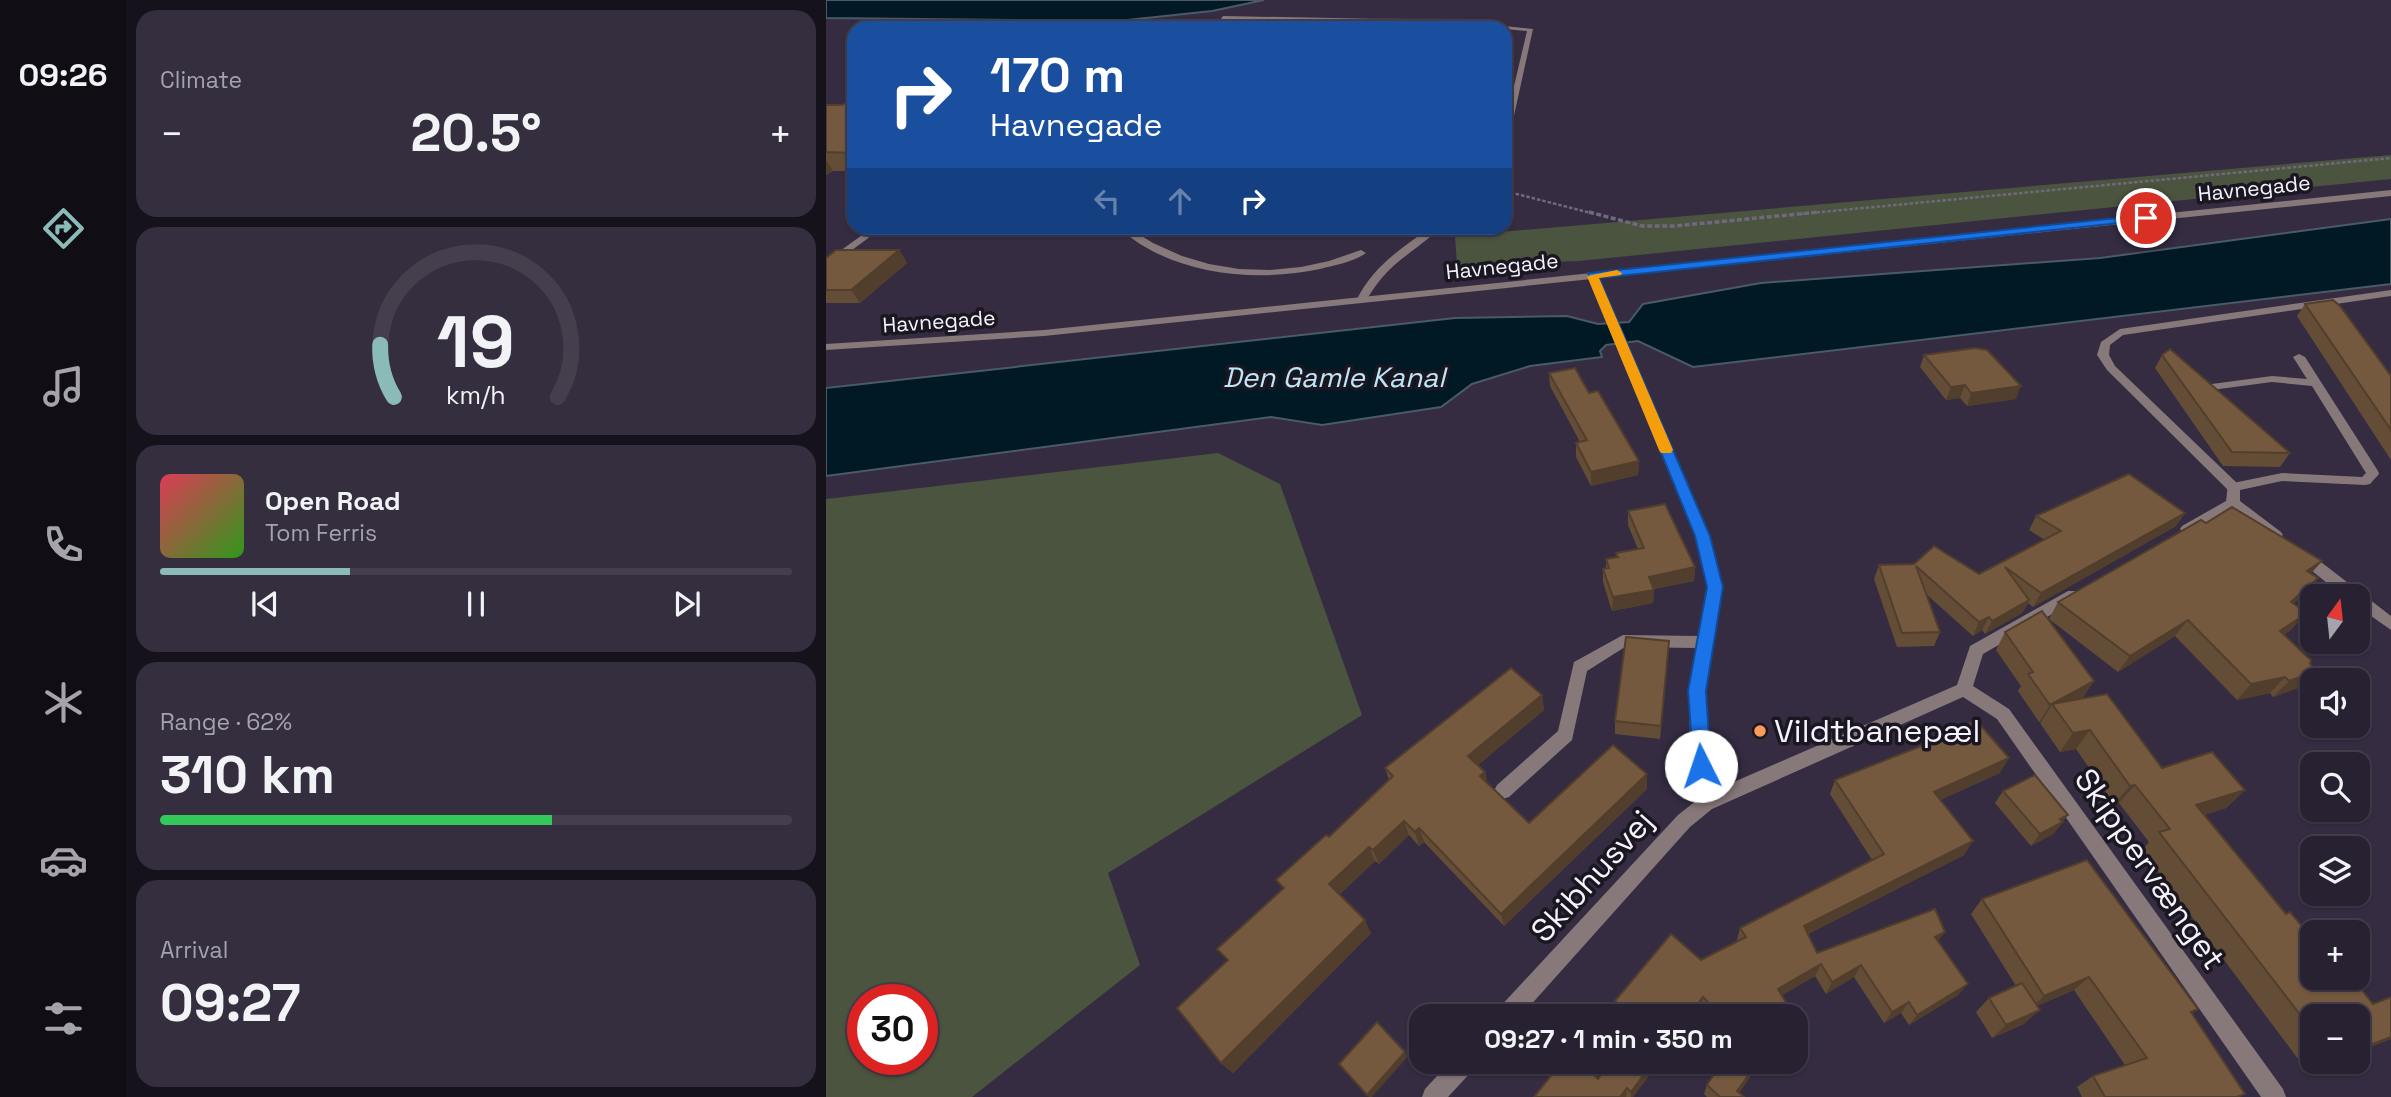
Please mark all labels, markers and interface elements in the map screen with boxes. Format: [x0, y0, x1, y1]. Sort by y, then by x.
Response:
text: 170 m [990, 44, 1125, 106]
icon: right [875, 49, 966, 140]
text: 09:26 [19, 55, 107, 95]
text: Climate [160, 65, 242, 95]
text: 20.5° [410, 100, 542, 166]
text: Havnegade [990, 105, 1162, 145]
text: − [160, 110, 184, 158]
text: + [768, 110, 792, 158]
street label: Havnegade [2196, 169, 2312, 207]
icon: left [1088, 182, 1126, 220]
icon: ahead [1161, 182, 1199, 220]
icon: right [1234, 182, 1272, 220]
pin [2116, 188, 2176, 248]
icon: arrive [2127, 199, 2165, 237]
icon: directions [39, 204, 88, 253]
street label: Havnegade [1444, 247, 1560, 285]
text: 19 [437, 296, 515, 389]
street label: Havnegade [882, 304, 996, 338]
water label: Den Gamle Kanal [1223, 359, 1448, 395]
icon: music [39, 362, 88, 411]
text: km/h [446, 379, 506, 411]
text: Open Road [265, 484, 401, 518]
text: Tom Ferris [265, 518, 377, 548]
icon: phone [39, 520, 88, 569]
north arrow [2300, 584, 2370, 654]
map controls [2300, 584, 2370, 1074]
icon: previous [246, 585, 284, 623]
icon: pause [457, 585, 495, 623]
icon: next [668, 585, 706, 623]
button: sound [2300, 668, 2370, 738]
icon: climate [39, 678, 88, 727]
text: Range · 62% [160, 707, 292, 737]
place label: Vildtbanepæl [1774, 711, 1980, 751]
marker: Vildtbanepæl [1752, 723, 1768, 739]
position arrow [1664, 729, 1738, 803]
text: 310 km [160, 742, 335, 808]
button: search [2300, 752, 2370, 822]
street label: Skippervænget [2066, 761, 2234, 977]
street label: Skibhusvej [1522, 802, 1662, 950]
icon: car [39, 836, 88, 885]
button: layers [2300, 836, 2370, 906]
button: + [2300, 920, 2370, 990]
text: Arrival [160, 935, 228, 965]
text: 09:27 [160, 970, 301, 1036]
speed limit sign: 30 [847, 984, 938, 1075]
icon: filters [39, 994, 88, 1043]
button: − [2300, 1004, 2370, 1074]
text: 09:27 · 1 min · 350 m [1484, 1022, 1733, 1056]

